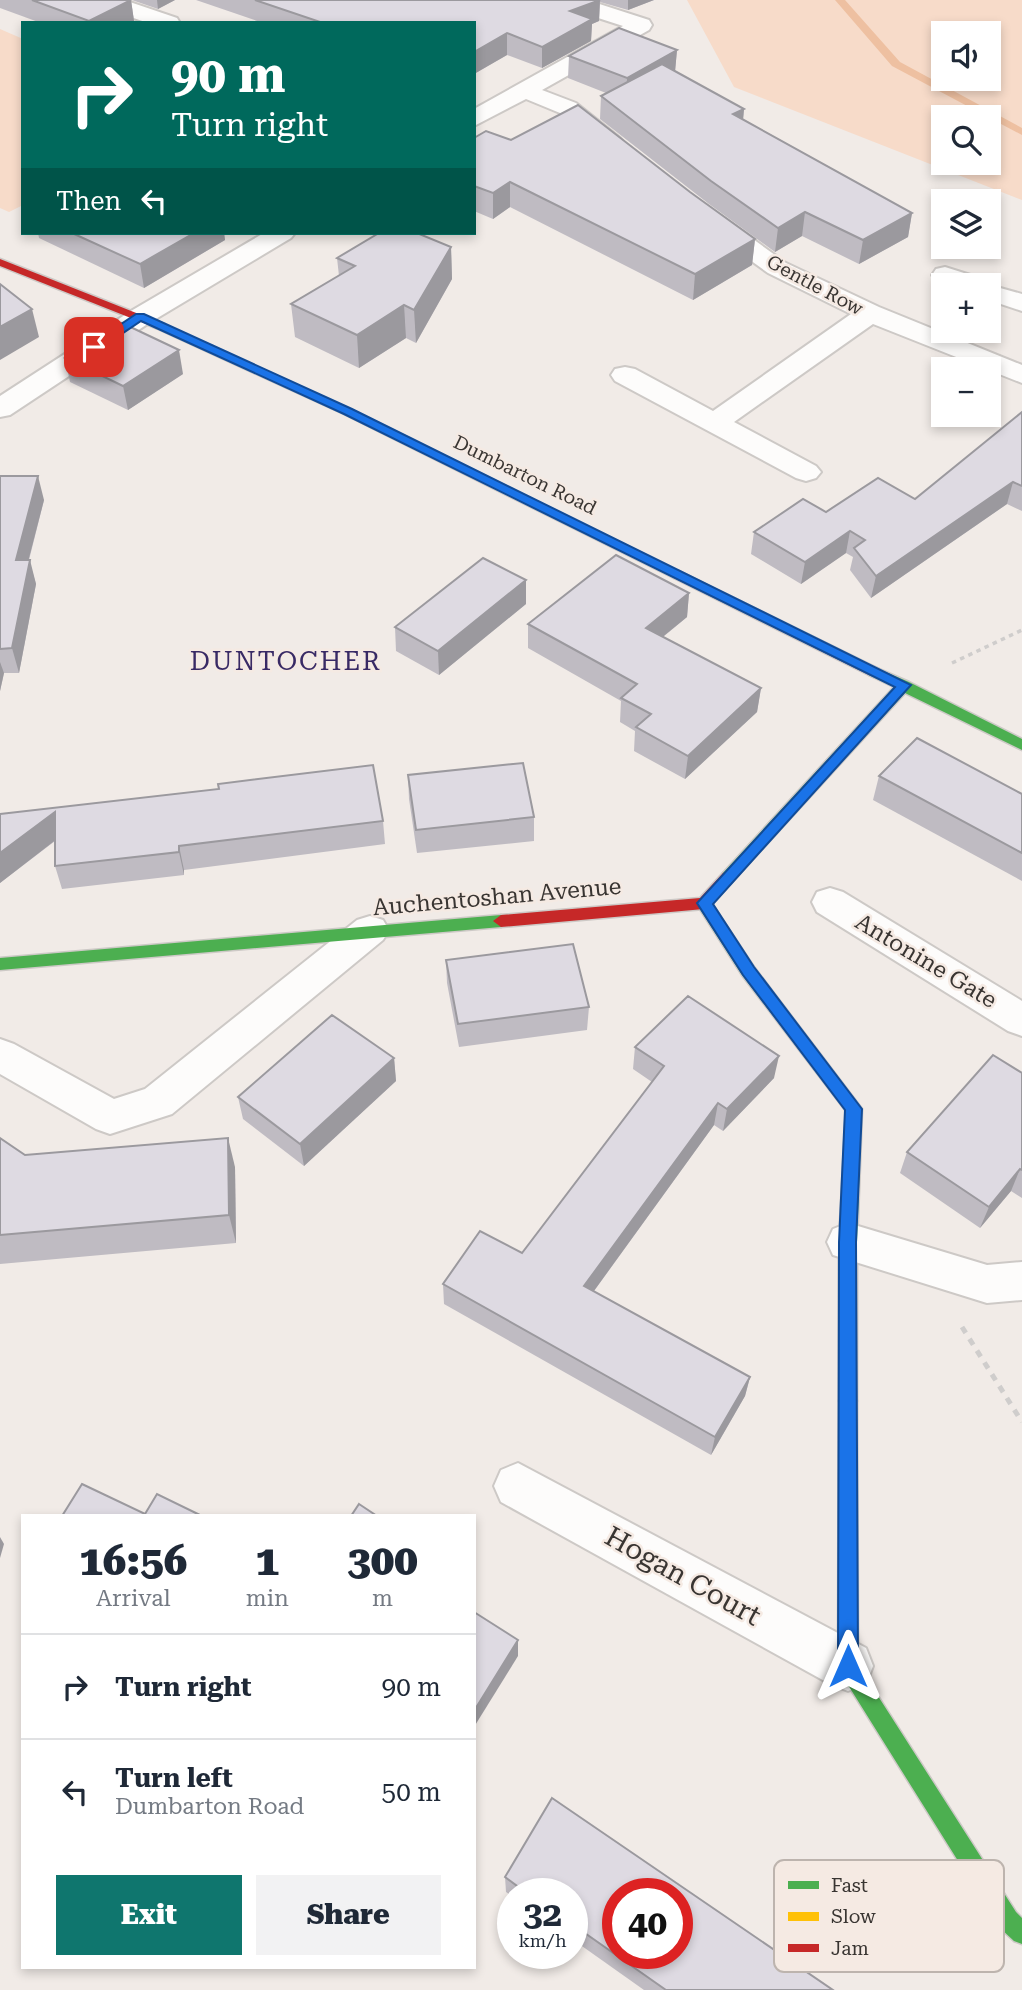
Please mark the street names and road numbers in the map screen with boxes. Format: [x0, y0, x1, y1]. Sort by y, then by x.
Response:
street label: Gentle Row [763, 250, 867, 320]
street label: Dumbarton Road [450, 430, 600, 520]
street label: Auchentoshan Avenue [372, 873, 622, 921]
street label: Antonine Gate [850, 908, 1002, 1014]
street label: Hogan Court [599, 1520, 767, 1632]

